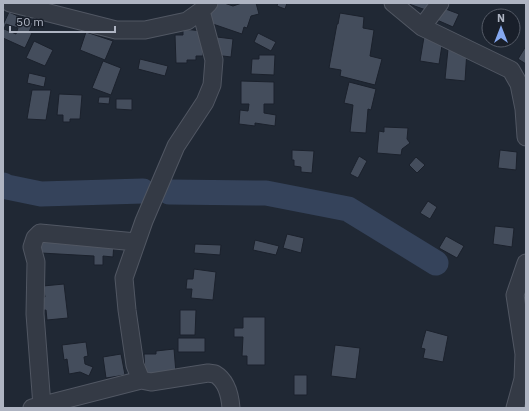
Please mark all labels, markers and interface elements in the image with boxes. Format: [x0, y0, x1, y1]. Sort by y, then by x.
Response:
scale bar [10, 8, 115, 34]
north arrow [481, 8, 521, 48]
text: N [497, 11, 505, 25]
text: 50 m [16, 14, 44, 29]

